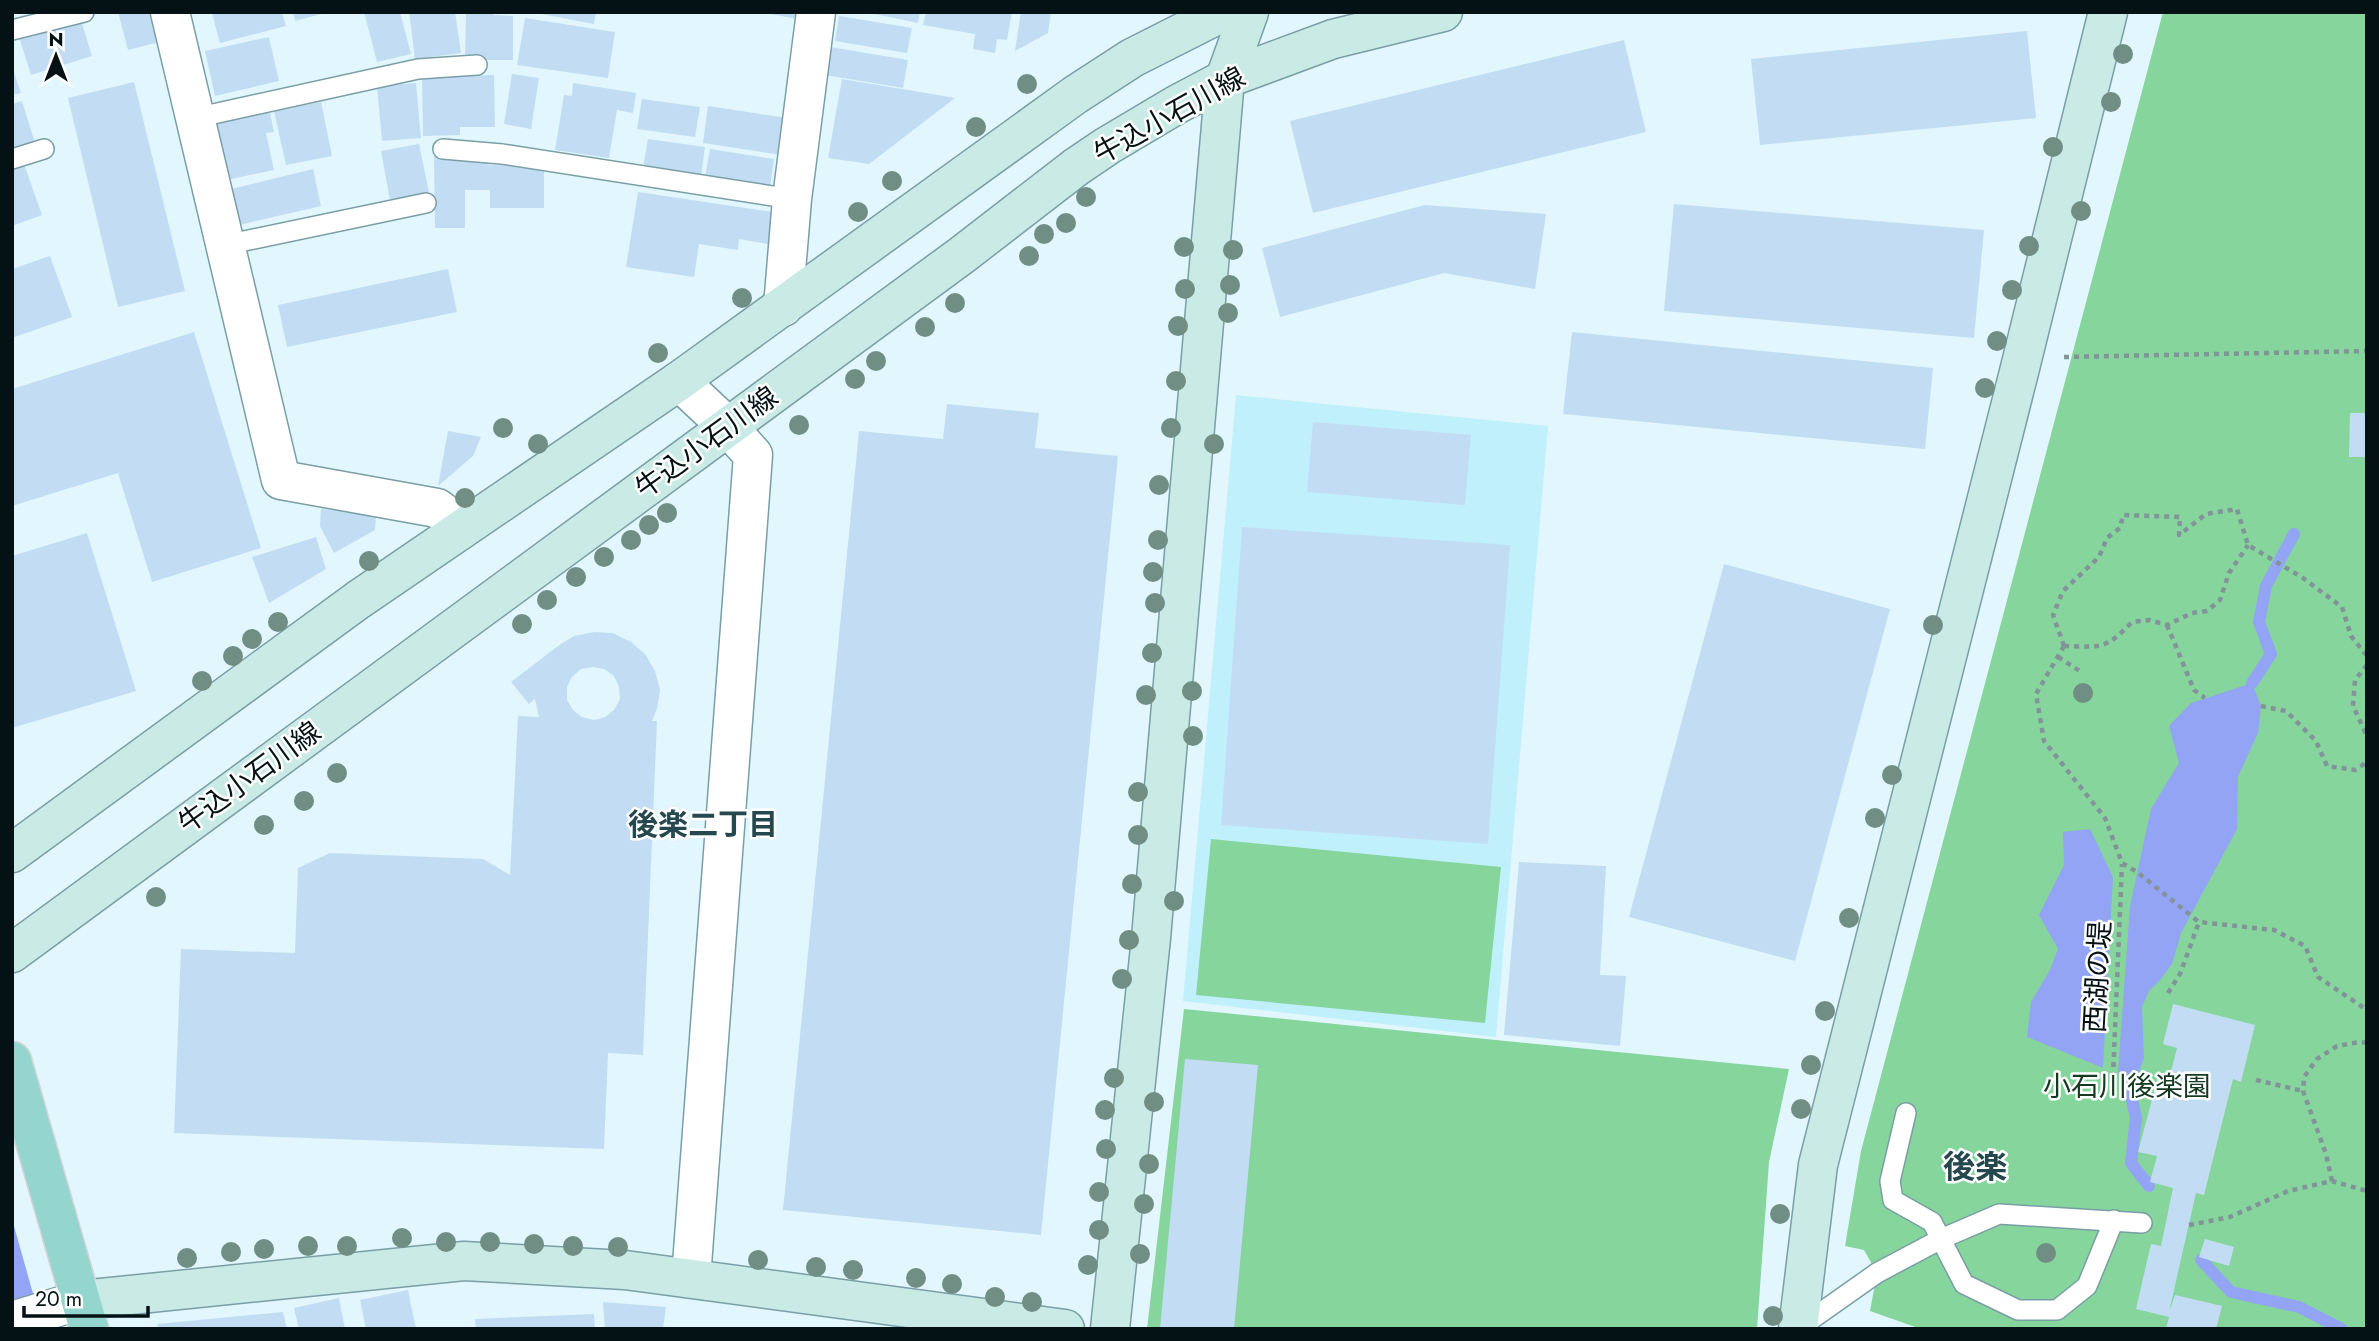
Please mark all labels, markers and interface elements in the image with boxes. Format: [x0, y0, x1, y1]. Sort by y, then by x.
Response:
north arrow [21, 21, 91, 91]
text: N [48, 26, 64, 53]
street label: 牛込小石川線 [1086, 57, 1253, 174]
street label: 牛込小石川線 [626, 376, 786, 508]
street label: 牛込小石川線 [169, 711, 329, 843]
district label: 後楽二丁目 [628, 803, 778, 846]
street label: 西湖の堤 [2074, 920, 2121, 1034]
park label: 小石川後楽園 [2043, 1066, 2211, 1107]
district label: 後楽 [1943, 1144, 2007, 1190]
scale bar [24, 1274, 149, 1318]
text: 20 m [35, 1284, 82, 1314]

